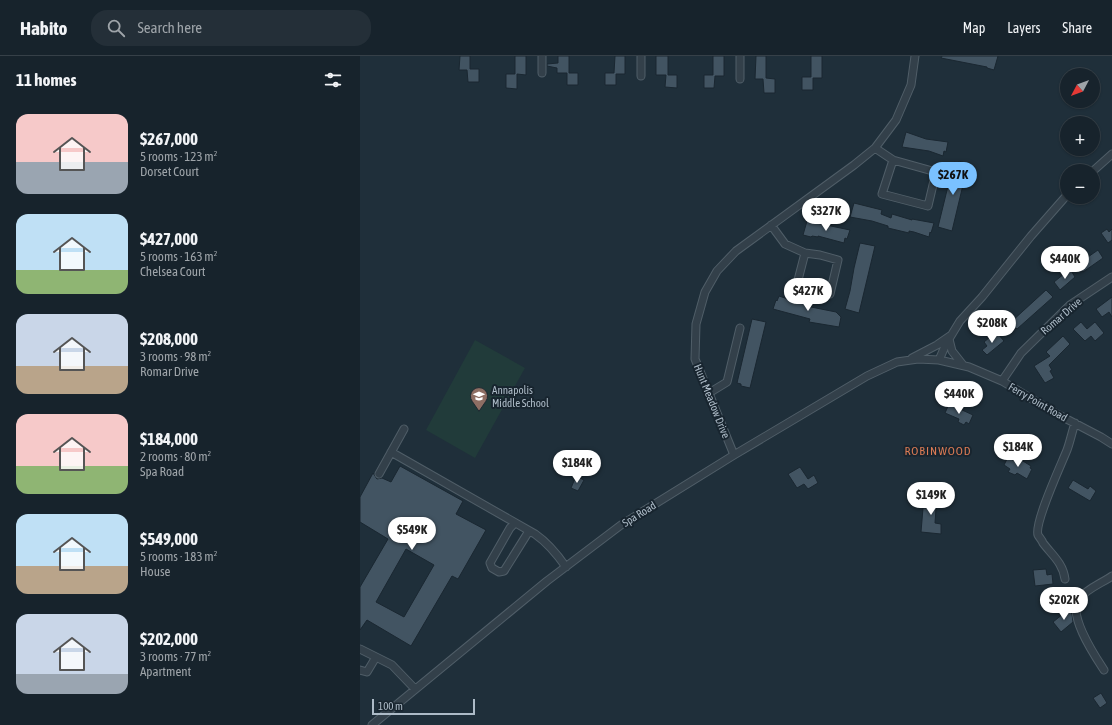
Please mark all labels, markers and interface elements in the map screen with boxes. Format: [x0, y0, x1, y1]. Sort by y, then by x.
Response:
search box [91, 10, 371, 46]
text: Habito [20, 17, 67, 39]
icon: search [105, 17, 127, 39]
text: Search here [137, 19, 202, 36]
text: Map [963, 20, 985, 36]
text: Layers [1007, 20, 1040, 36]
text: Share [1062, 20, 1092, 36]
north arrow [1060, 68, 1100, 108]
map controls [1060, 68, 1100, 204]
icon: filters [322, 69, 344, 91]
text: 11 homes [16, 70, 77, 90]
button: + [1060, 116, 1100, 156]
text: $267,000 [140, 129, 198, 149]
icon: home [48, 130, 96, 178]
text: 5 rooms · 123 m² [140, 149, 217, 164]
pin: $267K [925, 162, 981, 196]
text: Dorset Court [140, 164, 199, 179]
button: − [1060, 164, 1100, 204]
text: $267K [938, 167, 968, 182]
pin: $327K [798, 198, 854, 232]
text: $327K [811, 203, 841, 218]
text: $427,000 [140, 229, 198, 249]
icon: home [48, 230, 96, 278]
pin: $440K [1037, 246, 1093, 280]
text: 5 rooms · 163 m² [140, 249, 217, 264]
text: $440K [1050, 251, 1080, 266]
text: Chelsea Court [140, 264, 206, 279]
pin: $427K [780, 278, 836, 312]
text: $427K [793, 283, 823, 298]
street label: Romar Drive [1038, 295, 1084, 337]
pin: $208K [964, 310, 1020, 344]
text: $208K [977, 315, 1007, 330]
text: $208,000 [140, 329, 198, 349]
icon: home [48, 330, 96, 378]
text: 3 rooms · 98 m² [140, 349, 211, 364]
street label: Hunt Meadow Drive [692, 362, 732, 440]
text: Romar Drive [140, 364, 199, 379]
street label: Ferry Point Road [1007, 380, 1069, 424]
pin: $440K [931, 381, 987, 415]
place label: Annapolis Middle School [492, 384, 549, 409]
school or university icon: Annapolis Middle School [469, 386, 489, 411]
text: $440K [944, 386, 974, 401]
text: $184,000 [140, 429, 198, 449]
icon: home [48, 430, 96, 478]
pin: $184K [990, 434, 1046, 468]
text: $184K [1003, 439, 1033, 454]
district label: ROBINWOOD [904, 444, 972, 458]
text: 2 rooms · 80 m² [140, 449, 211, 464]
pin: $184K [549, 450, 605, 484]
text: $184K [562, 455, 592, 470]
text: Spa Road [140, 464, 184, 479]
pin: $149K [903, 482, 959, 516]
text: $149K [916, 487, 946, 502]
street label: Spa Road [620, 499, 658, 529]
pin: $549K [384, 517, 440, 551]
text: $549K [397, 522, 427, 537]
text: $549,000 [140, 529, 198, 549]
icon: home [48, 530, 96, 578]
text: 5 rooms · 183 m² [140, 549, 217, 564]
text: House [140, 564, 170, 579]
pin: $202K [1036, 587, 1092, 621]
text: $202K [1049, 592, 1079, 607]
text: $202,000 [140, 629, 198, 649]
icon: home [48, 630, 96, 678]
text: 3 rooms · 77 m² [140, 649, 211, 664]
text: Apartment [140, 664, 191, 679]
scale bar [372, 697, 475, 716]
text: 100 m [378, 700, 403, 712]

